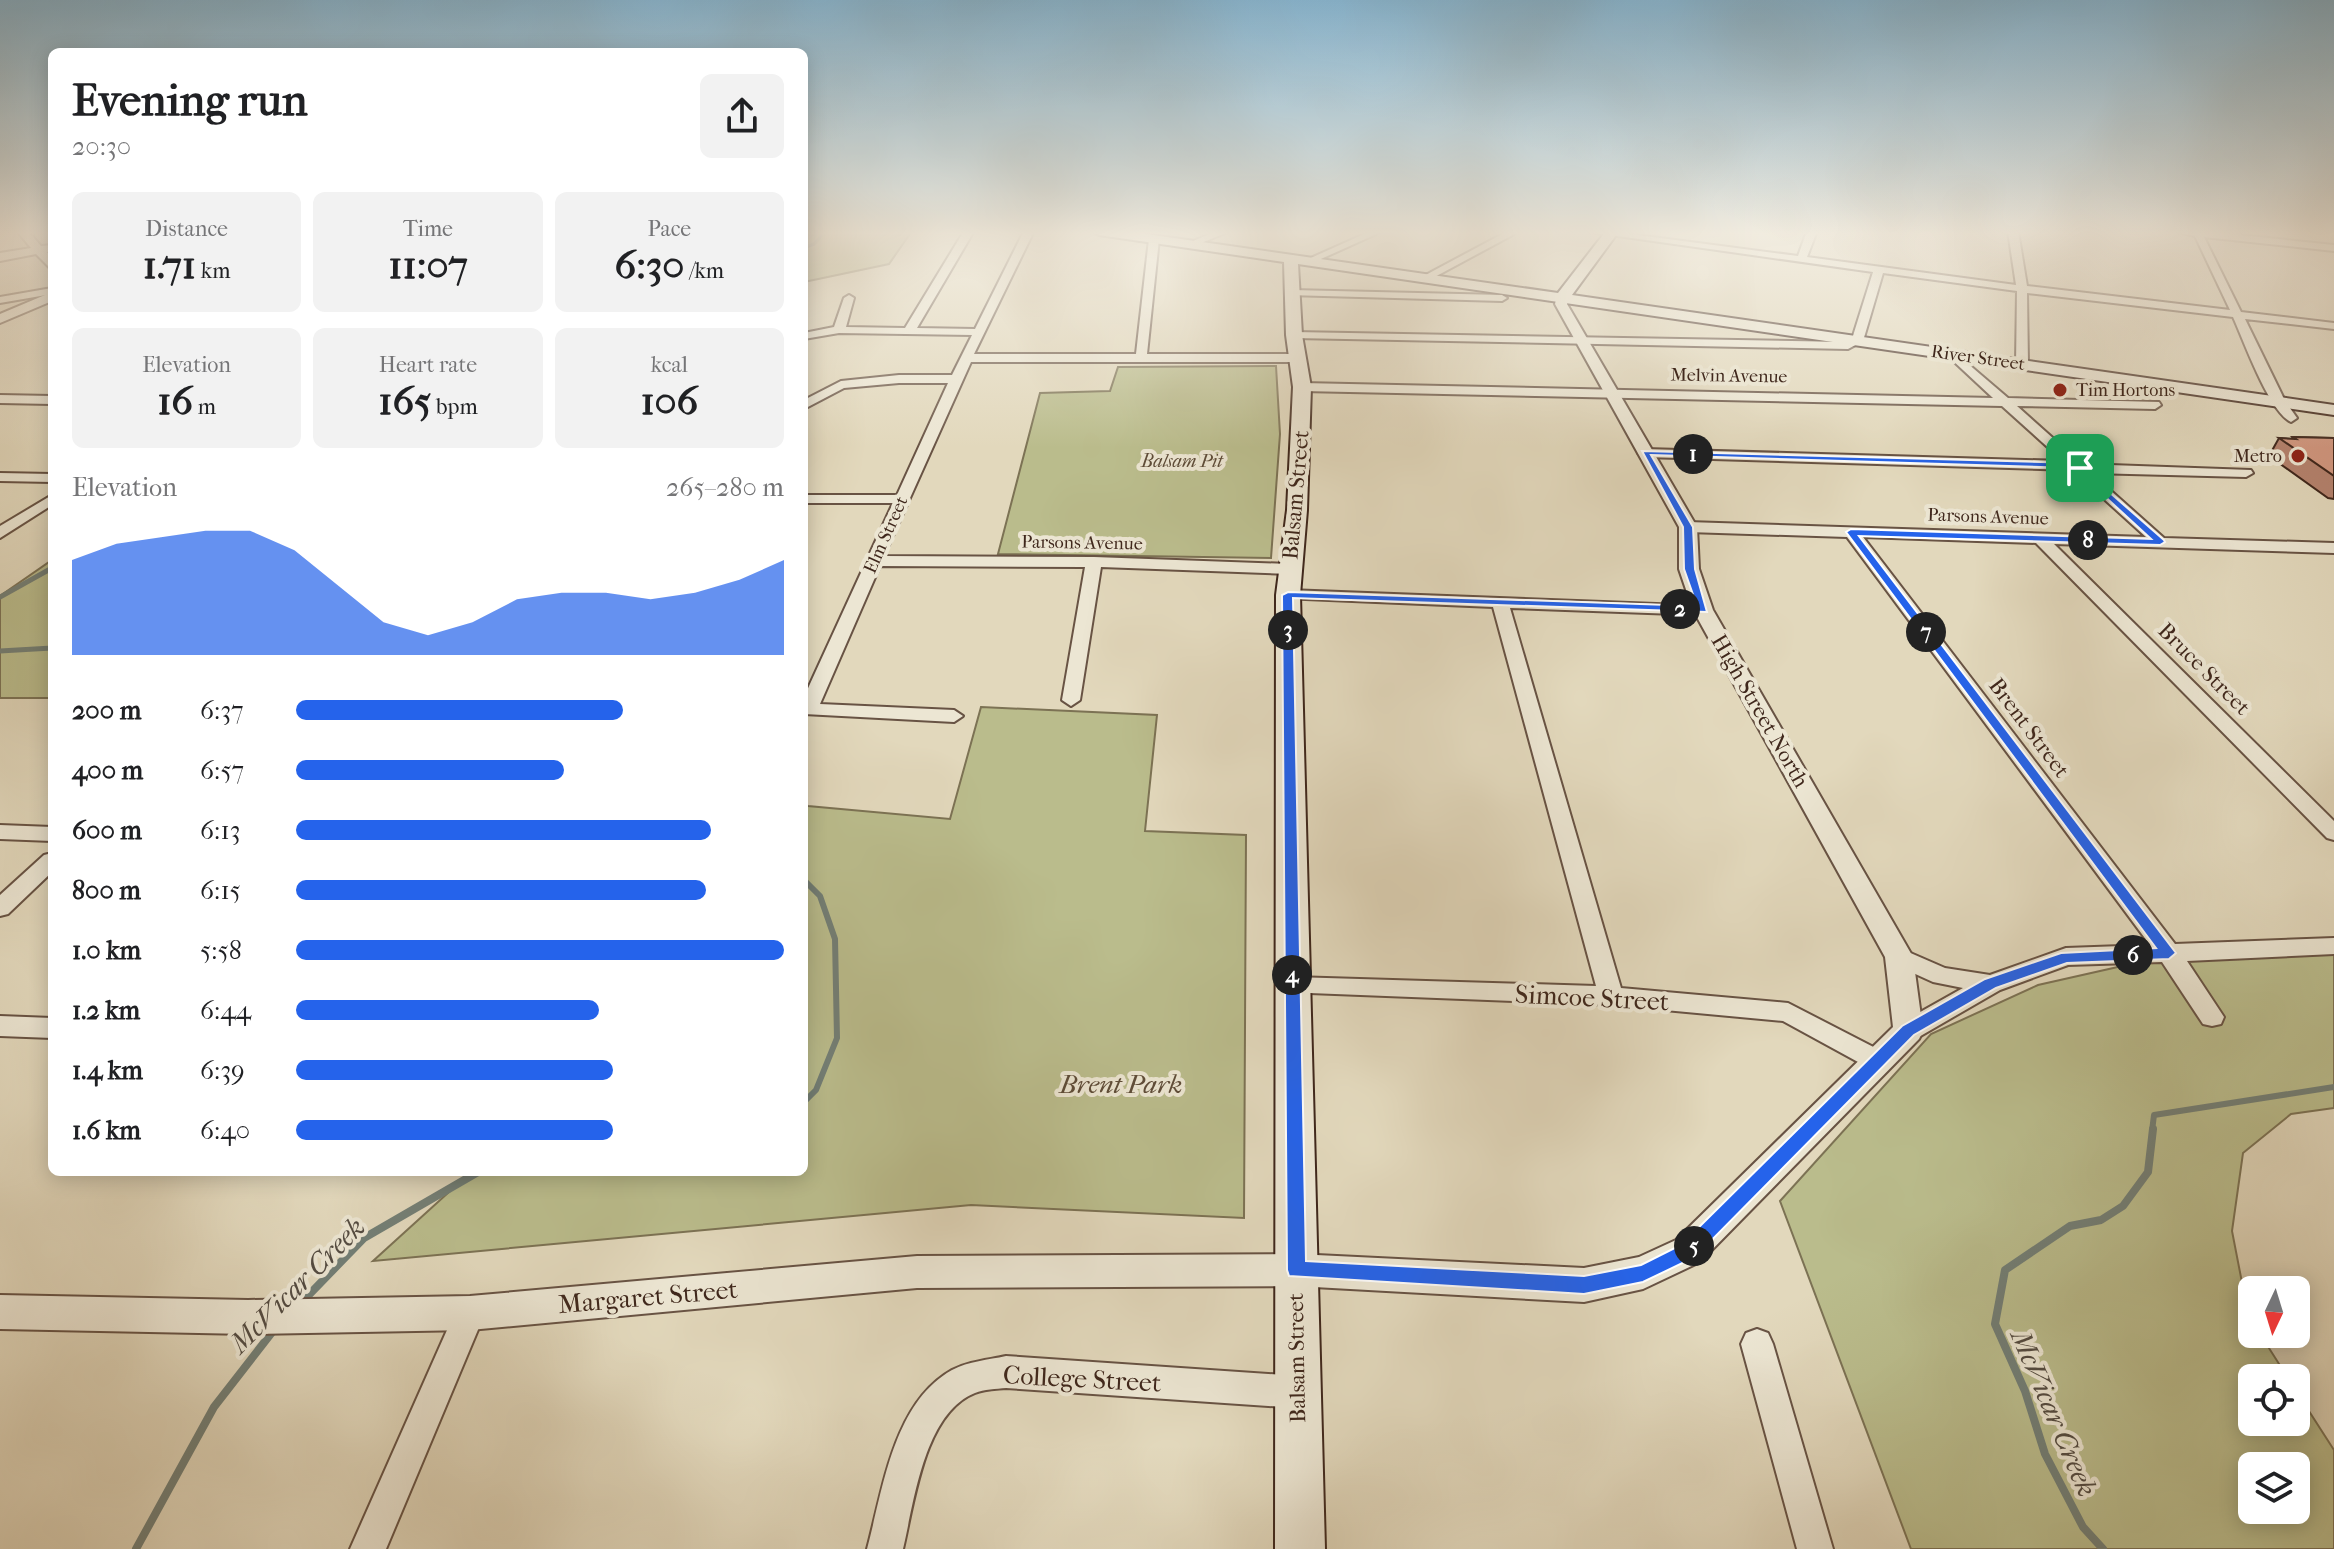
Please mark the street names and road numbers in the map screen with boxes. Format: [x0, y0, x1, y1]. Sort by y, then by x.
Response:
street label: River Street [1930, 341, 2027, 375]
street label: Melvin Avenue [1671, 364, 1788, 388]
street label: Balsam Street [1277, 429, 1315, 561]
street label: Elm Street [860, 493, 913, 577]
street label: Parsons Avenue [1927, 504, 2049, 530]
street label: Parsons Avenue [1021, 531, 1143, 555]
street label: Bruce Street [2153, 618, 2256, 721]
street label: High Street North [1706, 630, 1815, 793]
street label: Brent Street [1983, 673, 2075, 783]
street label: Simcoe Street [1514, 978, 1671, 1018]
street label: Margaret Street [557, 1274, 740, 1320]
street label: Balsam Street [1283, 1293, 1311, 1423]
street label: College Street [1002, 1359, 1163, 1399]

